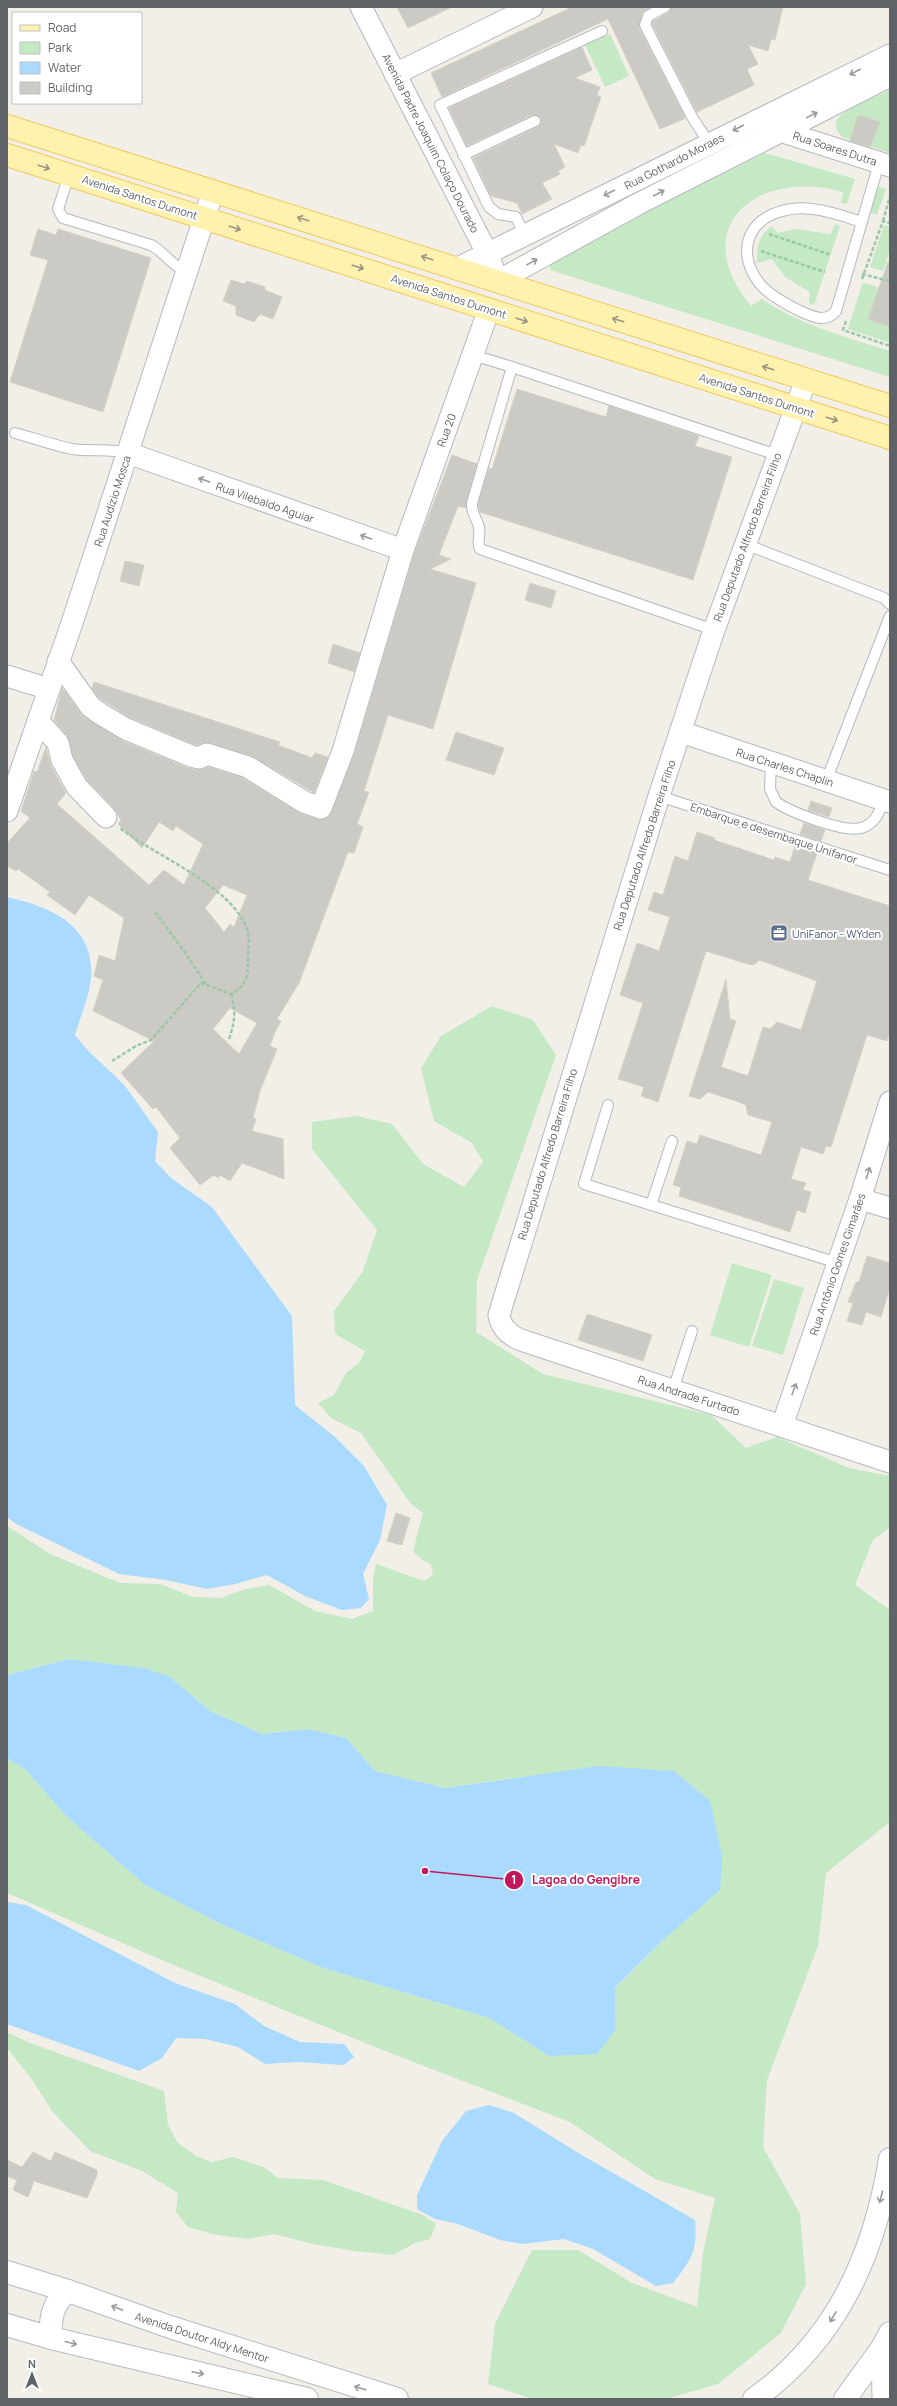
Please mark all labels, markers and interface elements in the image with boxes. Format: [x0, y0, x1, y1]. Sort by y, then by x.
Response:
legend [12, 12, 142, 104]
text: Road [48, 19, 76, 36]
text: Park [48, 39, 73, 56]
street label: Avenida Padre Joaquim Colaço Dourado [379, 51, 483, 236]
text: Water [48, 59, 82, 76]
one-way arrow [849, 69, 861, 76]
text: Building [48, 79, 92, 96]
one-way arrow [806, 111, 818, 118]
one-way arrow [732, 125, 744, 133]
street label: Rua Soares Dutra [791, 127, 879, 169]
street label: Rua Gothardo Moraes [622, 129, 727, 193]
one-way arrow [38, 163, 50, 171]
street label: Avenida Santos Dumont [80, 171, 200, 223]
one-way arrow [653, 189, 665, 197]
one-way arrow [604, 190, 616, 197]
one-way arrow [297, 215, 310, 222]
one-way arrow [228, 225, 241, 232]
one-way arrow [422, 254, 434, 262]
one-way arrow [526, 258, 538, 266]
one-way arrow [352, 264, 365, 271]
street label: Avenida Santos Dumont [389, 270, 509, 322]
one-way arrow [612, 315, 624, 323]
one-way arrow [515, 317, 528, 324]
one-way arrow [762, 364, 775, 371]
street label: Avenida Santos Dumont [697, 369, 817, 421]
street label: Rua 20 [433, 411, 459, 449]
one-way arrow [826, 416, 839, 423]
street label: Rua Deputado Alfredo Barreira Filho [709, 450, 785, 623]
street label: Rua Audízio Mosca [90, 453, 134, 549]
one-way arrow [198, 476, 211, 483]
street label: Rua Vilebaldo Aguiar [214, 478, 316, 526]
one-way arrow [360, 533, 373, 540]
street label: Rua Charles Chaplin [734, 744, 836, 790]
street label: Rua Deputado Alfredo Barreira Filho [609, 757, 679, 932]
street label: Embarque e desembaque Unifanor [689, 799, 859, 867]
office icon: UniFanor - WYden [769, 923, 789, 943]
place label: UniFanor - WYden [792, 926, 881, 941]
street label: Rua Deputado Alfredo Barreira Filho [514, 1066, 580, 1242]
one-way arrow [865, 1167, 872, 1180]
street label: Rua Antônio Gomes Gimarães [806, 1191, 869, 1337]
street label: Rua Andrade Furtado [636, 1371, 742, 1419]
one-way arrow [791, 1383, 799, 1395]
callout: Lagoa do Gengibre [504, 1868, 648, 1892]
text: 1 [511, 1871, 517, 1888]
text: Lagoa do Gengibre [532, 1871, 640, 1888]
one-way arrow [877, 2190, 885, 2203]
one-way arrow [110, 2304, 123, 2311]
street label: Avenida Doutor Aldy Mentor [133, 2308, 271, 2366]
one-way arrow [829, 2311, 837, 2323]
one-way arrow [65, 2340, 78, 2348]
north arrow [12, 2354, 52, 2394]
text: N [28, 2356, 36, 2371]
one-way arrow [191, 2370, 204, 2378]
one-way arrow [354, 2384, 367, 2391]

